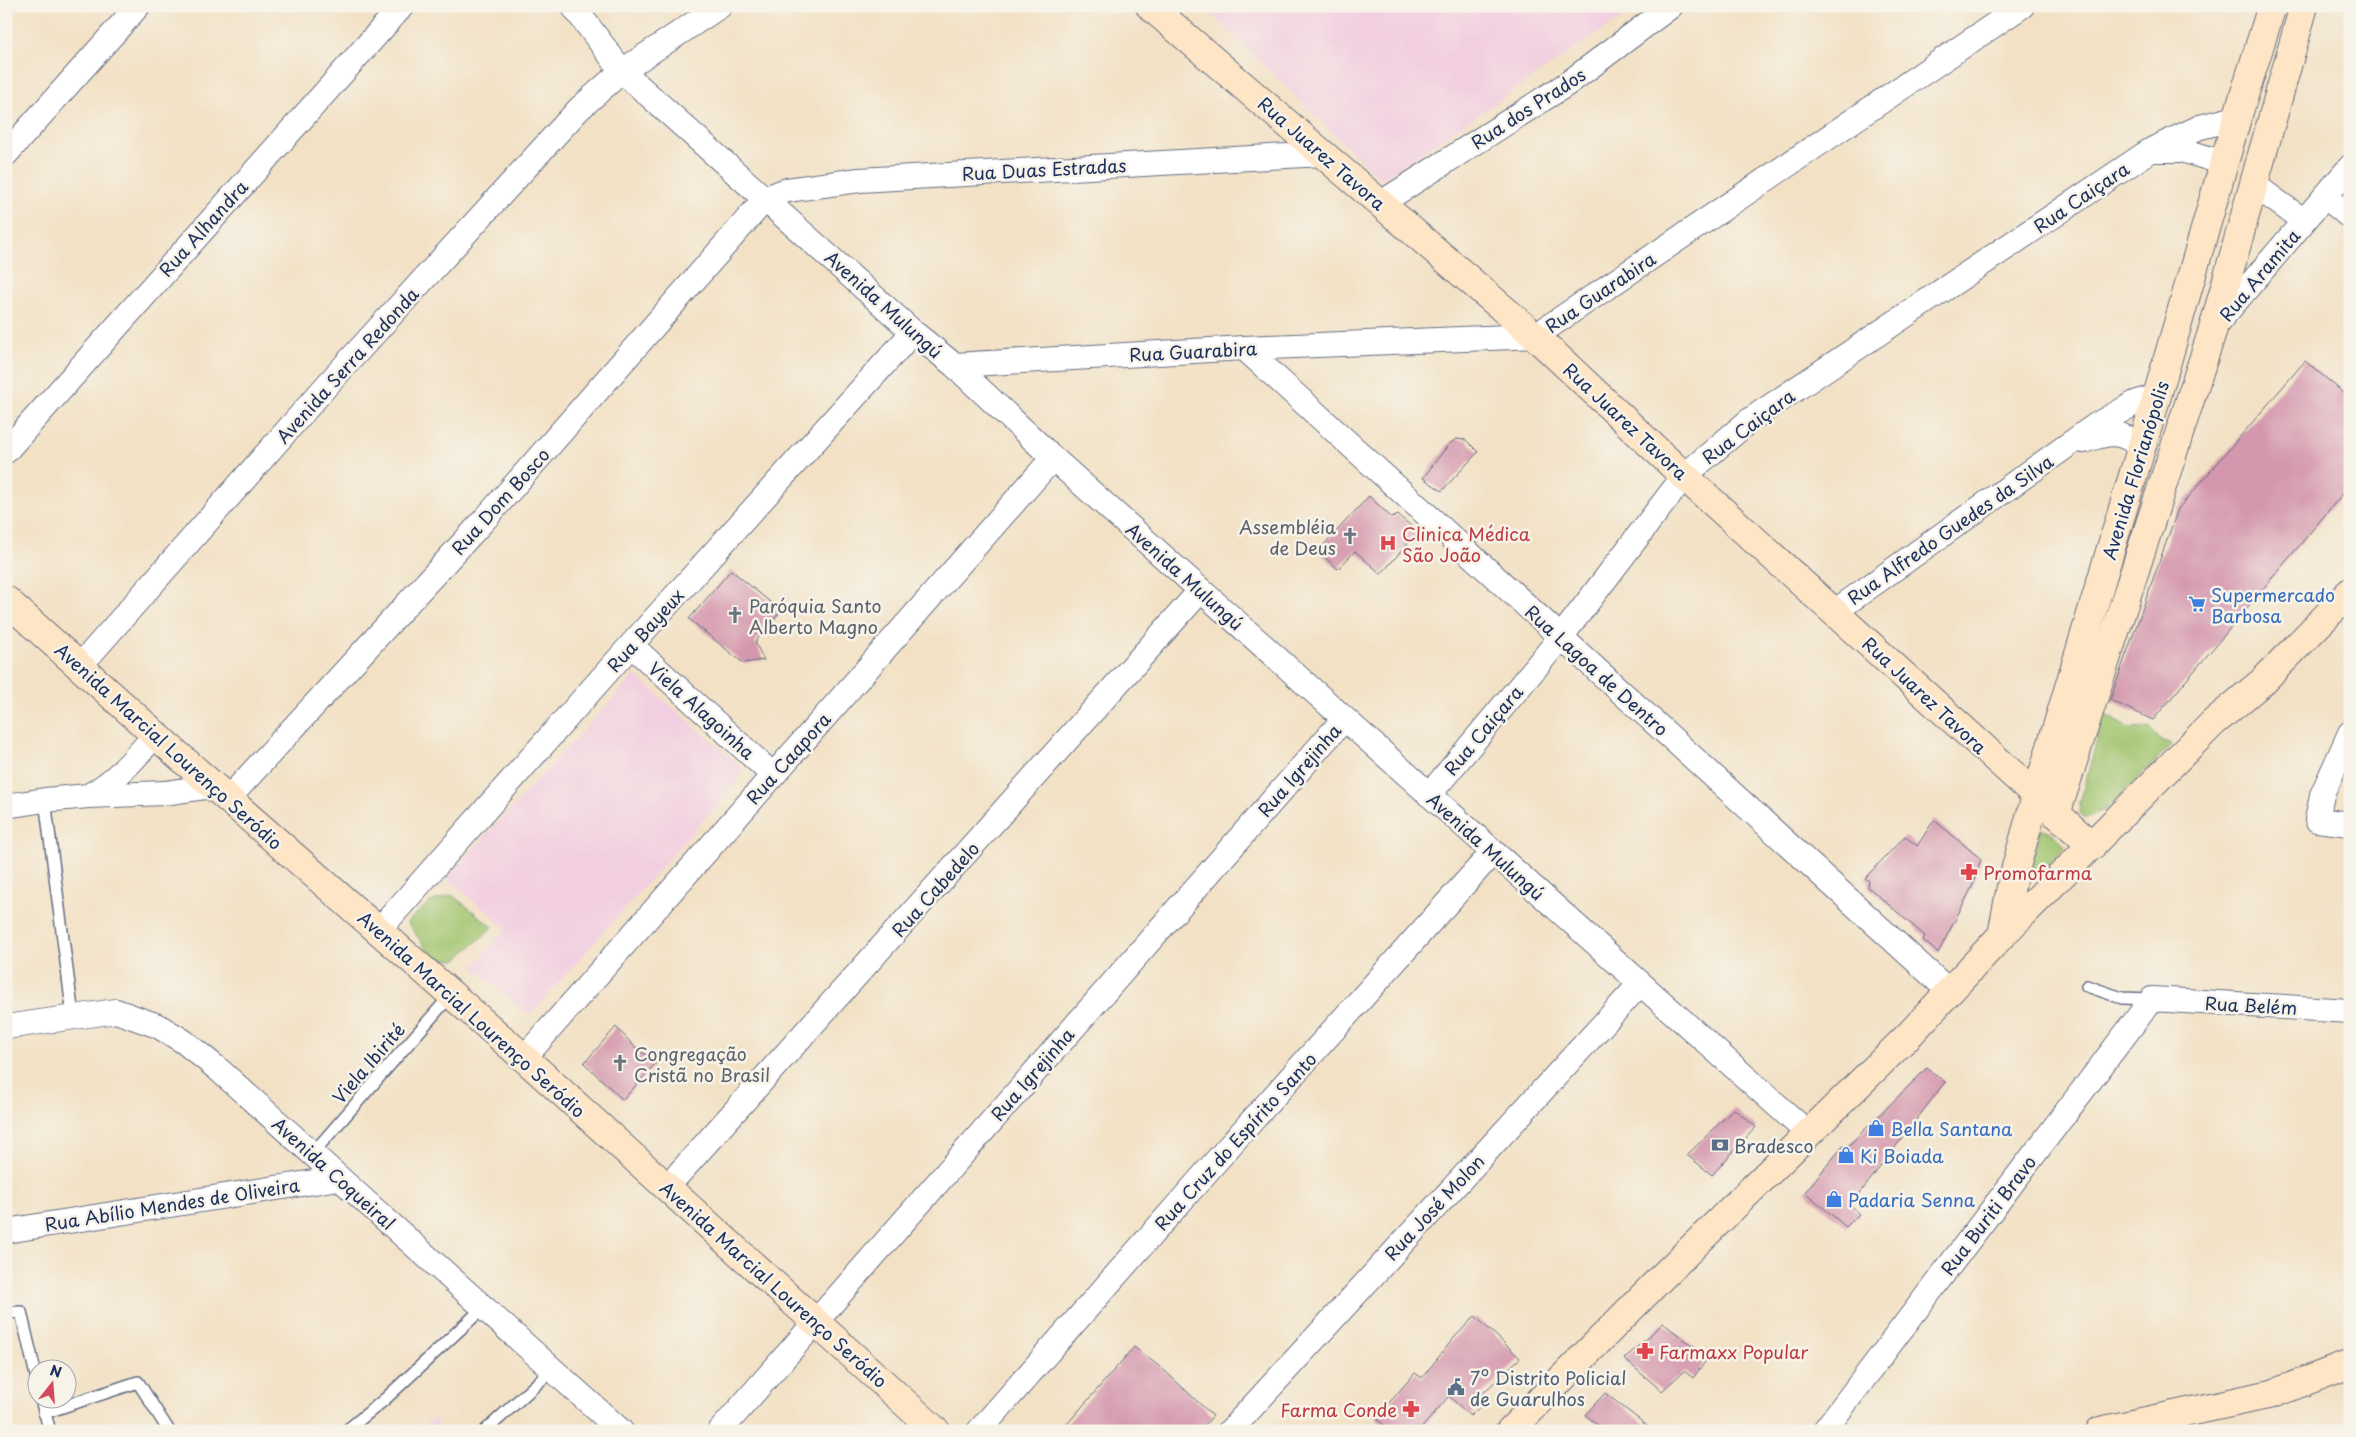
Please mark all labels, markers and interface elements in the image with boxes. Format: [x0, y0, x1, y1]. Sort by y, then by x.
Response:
street label: Rua dos Prados [1465, 61, 1591, 155]
street label: Rua Juarez Tavora [1252, 90, 1392, 216]
street label: Rua Duas Estradas [961, 151, 1127, 187]
street label: Rua Caiçara [2028, 155, 2135, 239]
street label: Rua Alhandra [152, 173, 254, 282]
street label: Rua Aramita [2212, 223, 2306, 327]
street label: Avenida Mulungú [819, 244, 949, 364]
street label: Rua Guarabira [1539, 245, 1661, 339]
street label: Avenida Serra Redonda [270, 281, 424, 449]
street label: Rua Guarabira [1128, 334, 1258, 368]
street label: Rua Juarez Tavora [1558, 356, 1694, 486]
street label: Avenida Florianópolis [2095, 377, 2175, 563]
street label: Rua Caiçara [1696, 382, 1801, 470]
street label: Rua Dom Bosco [445, 442, 555, 560]
street label: Rua Alfredo Guedes da Silva [1842, 447, 2058, 611]
place label: Assembléia de Deus [1239, 513, 1336, 561]
street label: Avenida Mulungú [1120, 516, 1250, 636]
place label: Clinica Médica São João [1402, 520, 1531, 568]
church icon: Assembléia de Deus [1340, 526, 1360, 546]
hospital icon: Clinica Médica São João [1378, 533, 1398, 553]
place label: Supermercado Barbosa [2211, 581, 2335, 629]
street label: Rua Bayeux [600, 582, 690, 678]
place label: Paróquia Santo Alberto Magno [749, 592, 881, 640]
supermarket icon: Supermercado Barbosa [2187, 594, 2207, 614]
street label: Rua Lagoa de Dentro [1519, 598, 1675, 742]
church icon: Paróquia Santo Alberto Magno [725, 605, 745, 625]
street label: Rua Juarez Tavora [1857, 630, 1993, 760]
street label: Avenida Marcial Lourenço Seródio [49, 636, 289, 856]
street label: Viela Alagoinha [643, 655, 762, 766]
street label: Rua Caiçara [1437, 679, 1529, 781]
street label: Rua Caapora [739, 706, 837, 810]
street label: Rua Igrejinha [1251, 717, 1347, 823]
street label: Avenida Mulungú [1421, 786, 1551, 906]
street label: Rua Cabedelo [885, 836, 985, 942]
place label: Promofarma [1983, 859, 2093, 886]
pharmacy icon: Promofarma [1959, 862, 1979, 882]
street label: Avenida Marcial Lourenço Seródio [352, 904, 592, 1124]
street label: Rua Belém [2204, 989, 2298, 1021]
street label: Viela Ibirité [325, 1017, 411, 1109]
street label: Rua Igrejinha [984, 1021, 1080, 1127]
place label: Congregação Cristã no Brasil [634, 1040, 770, 1088]
street label: Rua Cruz do Espírito Santo [1148, 1046, 1322, 1236]
church icon: Congregação Cristã no Brasil [610, 1053, 630, 1073]
street label: Avenida Coqueiral [266, 1110, 402, 1236]
place label: Bella Santana [1890, 1115, 2013, 1142]
shop icon: Bella Santana [1866, 1118, 1886, 1138]
place label: Bradesco [1734, 1132, 1813, 1159]
bank icon: Bradesco [1710, 1135, 1730, 1155]
place label: Ki Boiada [1860, 1142, 1944, 1169]
shop icon: Ki Boiada [1836, 1145, 1856, 1165]
street label: Rua José Molon [1378, 1148, 1490, 1266]
street label: Rua Buriti Bravo [1934, 1149, 2042, 1281]
street label: Rua Abílio Mendes de Oliveira [43, 1171, 301, 1237]
street label: Avenida Marcial Lourenço Seródio [654, 1174, 894, 1394]
place label: Padaria Senna [1848, 1186, 1976, 1213]
shop icon: Padaria Senna [1824, 1189, 1844, 1209]
place label: Farmaxx Popular [1659, 1338, 1809, 1365]
pharmacy icon: Farmaxx Popular [1635, 1341, 1655, 1361]
text: N [48, 1359, 64, 1383]
north arrow [28, 1360, 78, 1410]
place label: 7º Distrito Policial de Guarulhos [1470, 1364, 1626, 1412]
public building icon: 7º Distrito Policial de Guarulhos [1446, 1377, 1466, 1397]
place label: Farma Conde [1280, 1396, 1397, 1423]
pharmacy icon: Farma Conde [1401, 1399, 1421, 1419]

